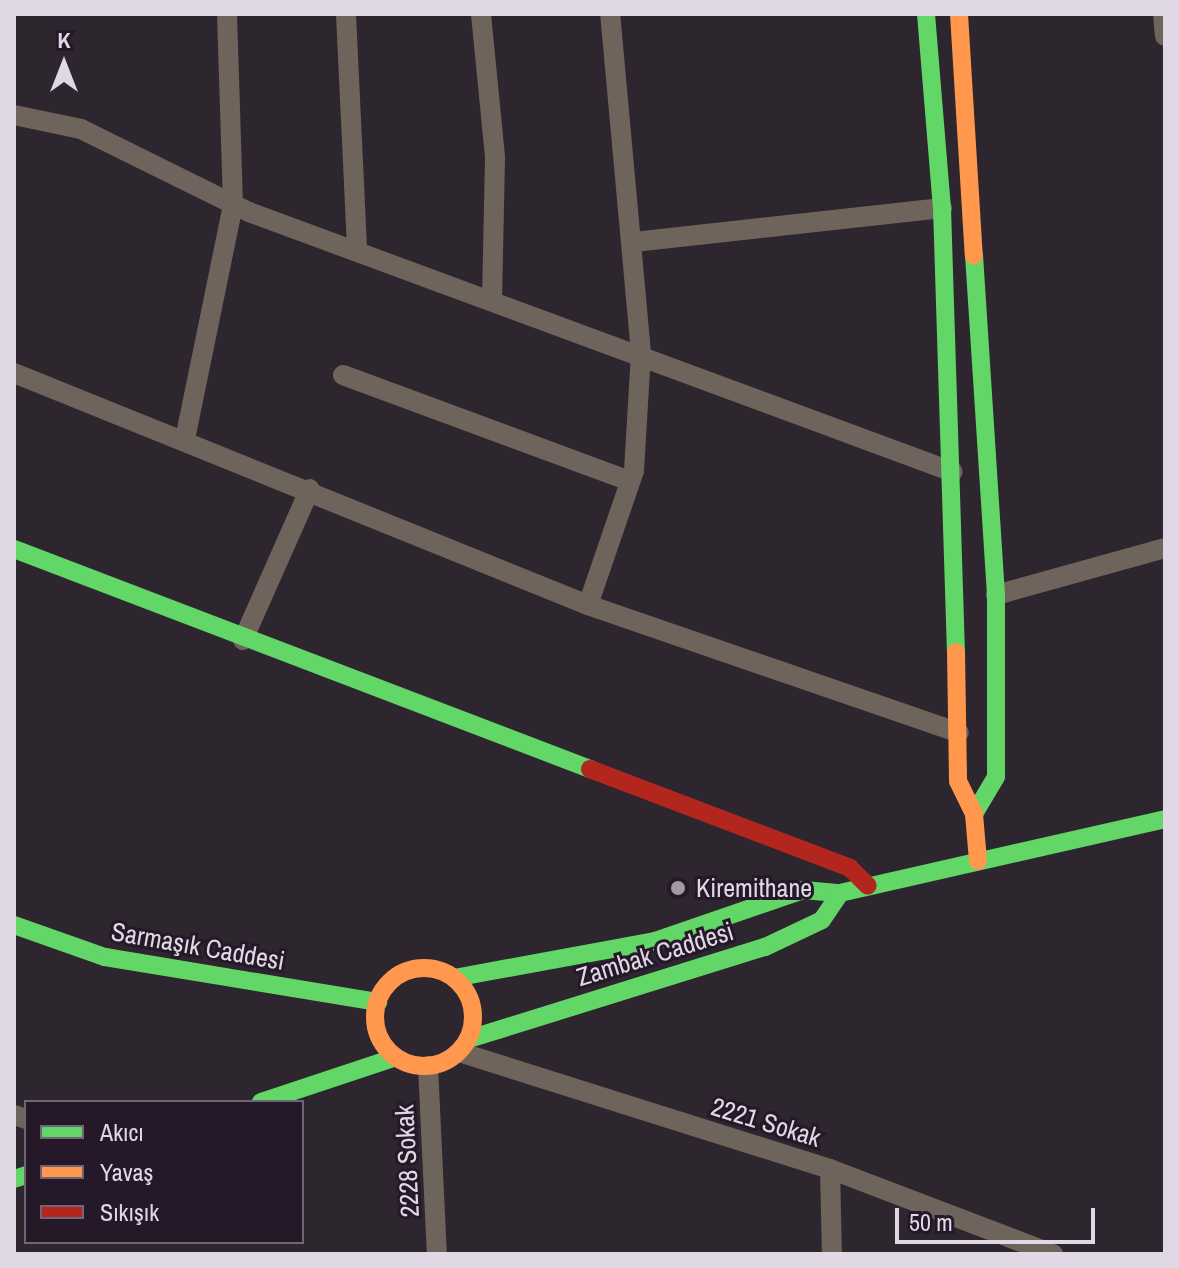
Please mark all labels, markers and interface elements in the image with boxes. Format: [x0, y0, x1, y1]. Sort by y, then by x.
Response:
north arrow [24, 24, 104, 104]
text: K [57, 25, 71, 55]
place label: Kiremithane [696, 872, 812, 904]
marker: Kiremithane [667, 877, 689, 899]
street label: Sarmaşık Caddesi [109, 915, 287, 977]
street label: Zambak Caddesi [573, 915, 737, 993]
street label: 2221 Sokak [708, 1091, 824, 1153]
legend [24, 1100, 304, 1244]
street label: 2228 Sokak [388, 1104, 426, 1218]
text: Akıcı [100, 1116, 144, 1148]
text: Yavaş [100, 1156, 153, 1188]
scale bar [899, 1192, 1099, 1242]
text: Sıkışık [100, 1196, 159, 1228]
text: 50 m [909, 1206, 953, 1238]

